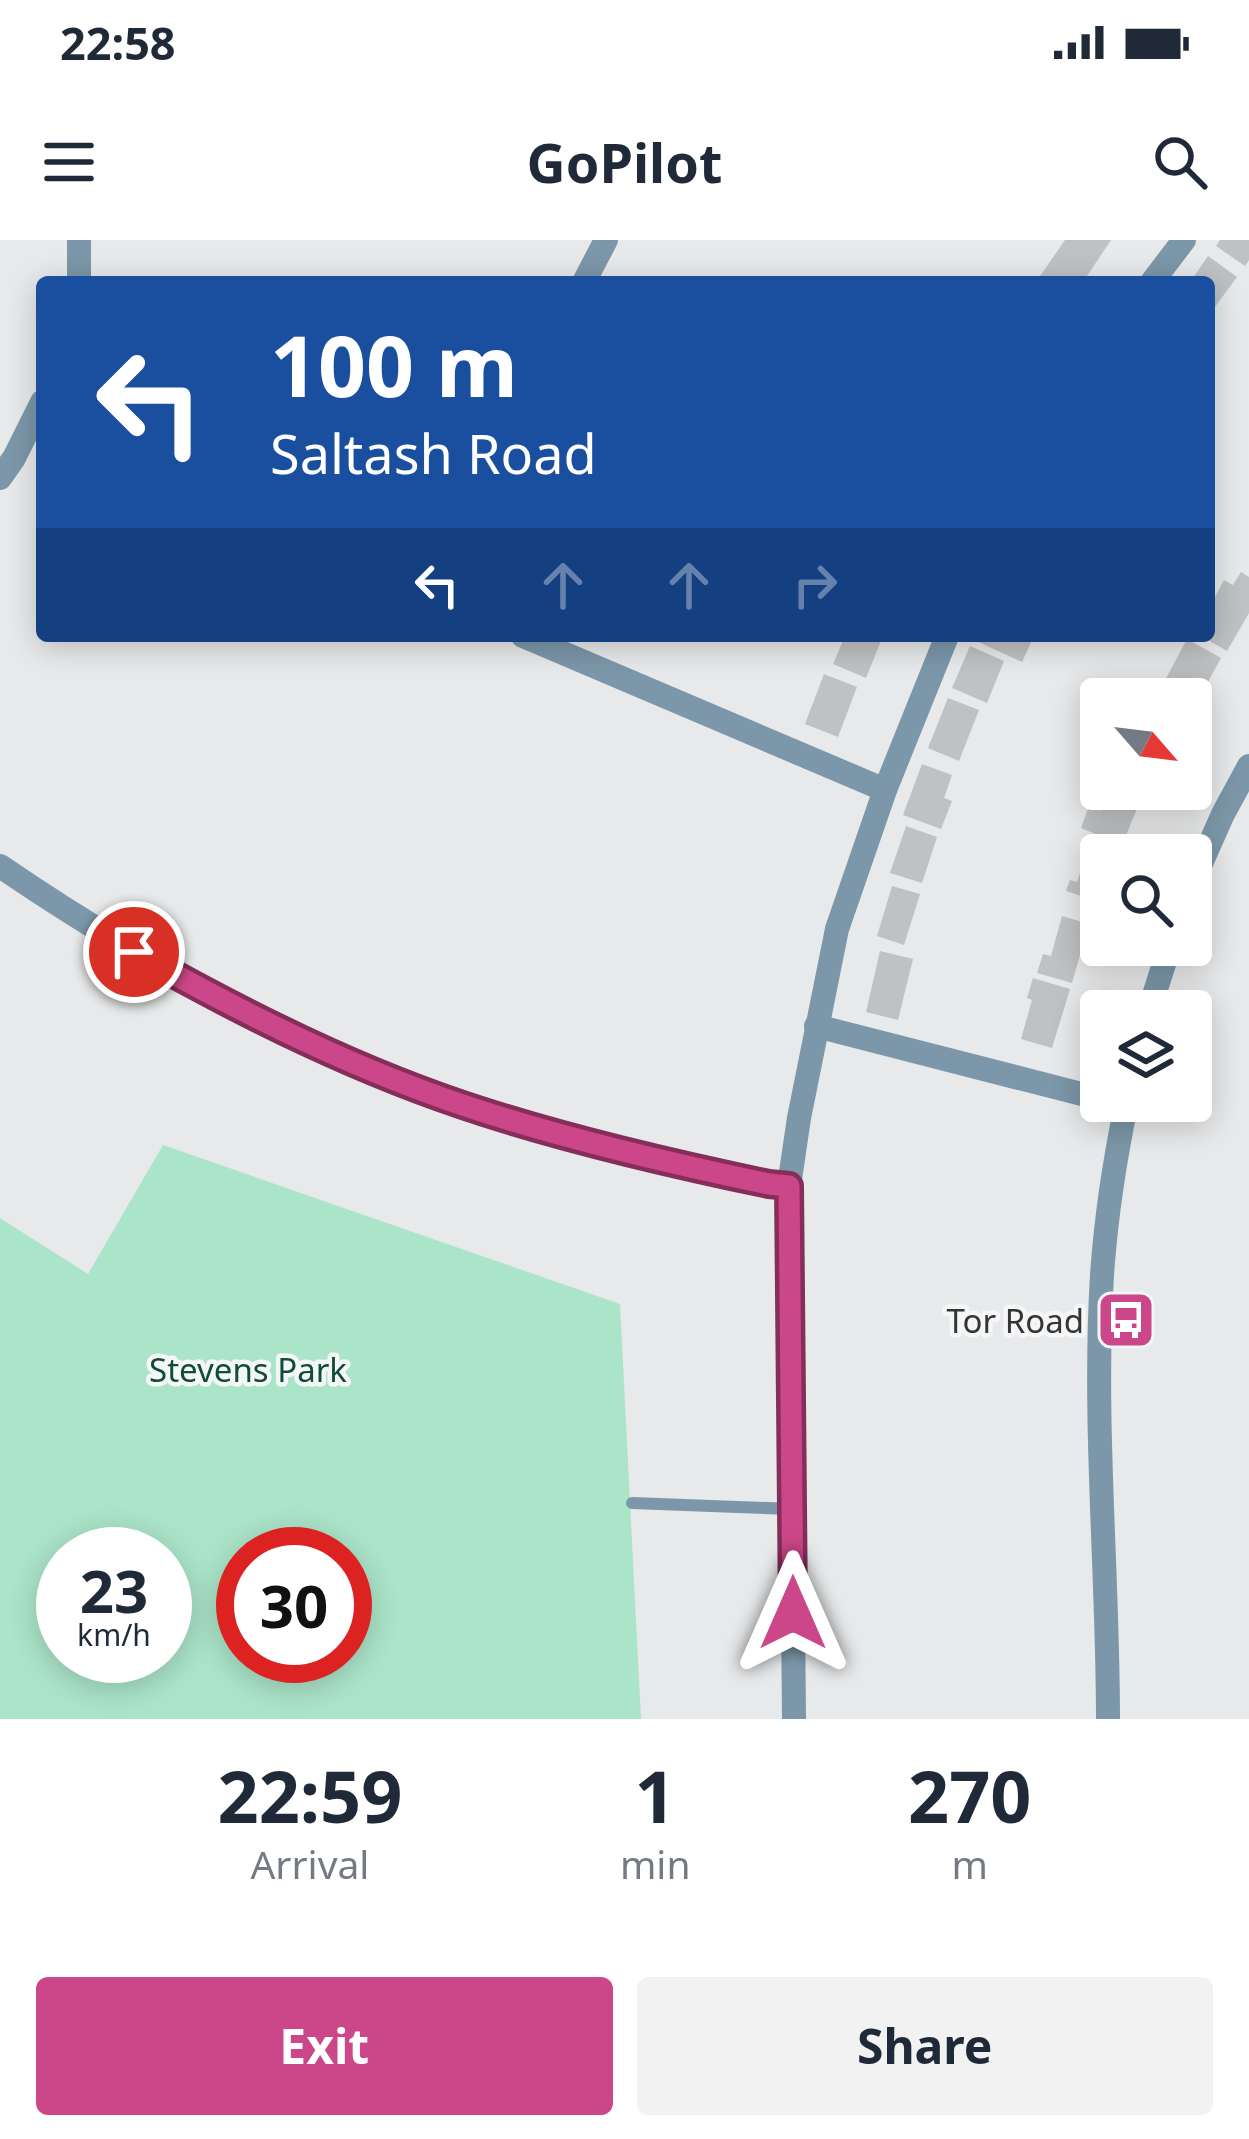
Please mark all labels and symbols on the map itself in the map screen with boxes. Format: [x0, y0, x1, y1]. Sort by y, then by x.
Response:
north arrow [1080, 678, 1212, 810]
pin [83, 901, 185, 1003]
bus stop icon: Tor Road [1095, 1289, 1157, 1351]
place label: Tor Road [946, 1298, 1084, 1343]
park label: Stevens Park [149, 1347, 347, 1392]
speed limit sign: 30 [216, 1527, 372, 1683]
position arrow [730, 1550, 856, 1676]

